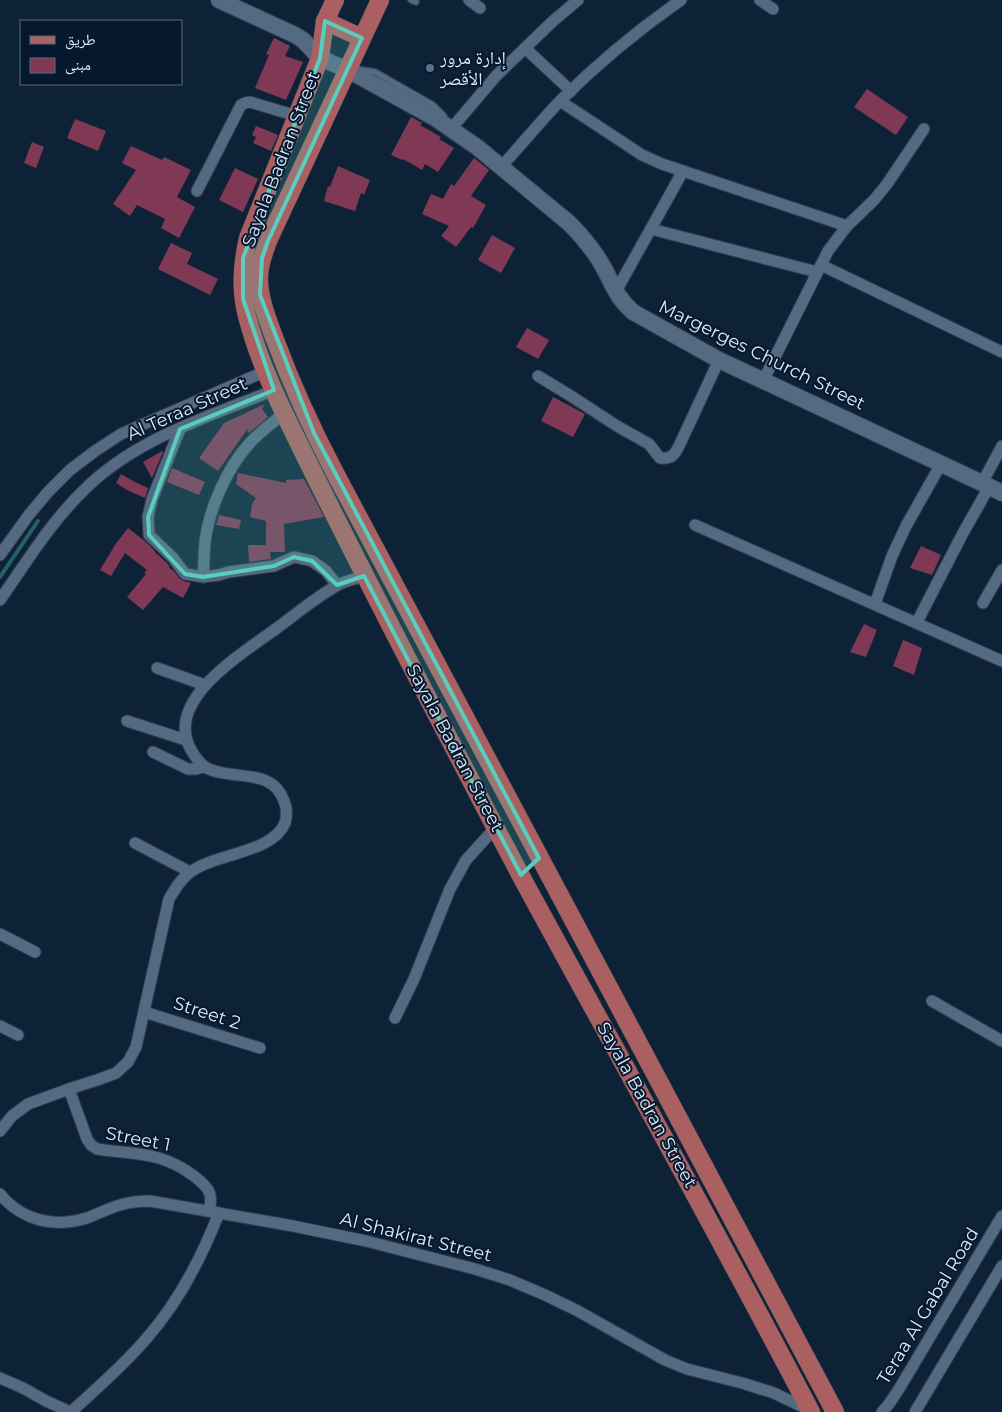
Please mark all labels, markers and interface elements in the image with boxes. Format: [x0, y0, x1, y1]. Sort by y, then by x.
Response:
legend [20, 20, 182, 85]
text: طريق [65, 30, 96, 50]
place label: إدارة مرور الأقصر [439, 47, 506, 90]
text: مبنى [65, 55, 91, 75]
marker: إدارة مرور الأقصر [424, 62, 436, 74]
street label: Sayala Badran Street [237, 68, 325, 250]
street label: Margerges Church Street [655, 295, 869, 415]
street label: Al Teraa Street [123, 373, 251, 445]
street label: Sayala Badran Street [402, 661, 508, 835]
street label: Street 2 [171, 992, 243, 1034]
street label: Sayala Badran Street [592, 1018, 702, 1192]
street label: Street 1 [104, 1122, 172, 1156]
street label: Al Shakirat Street [338, 1208, 494, 1266]
street label: Teraa Al Gabal Road [872, 1224, 984, 1388]

